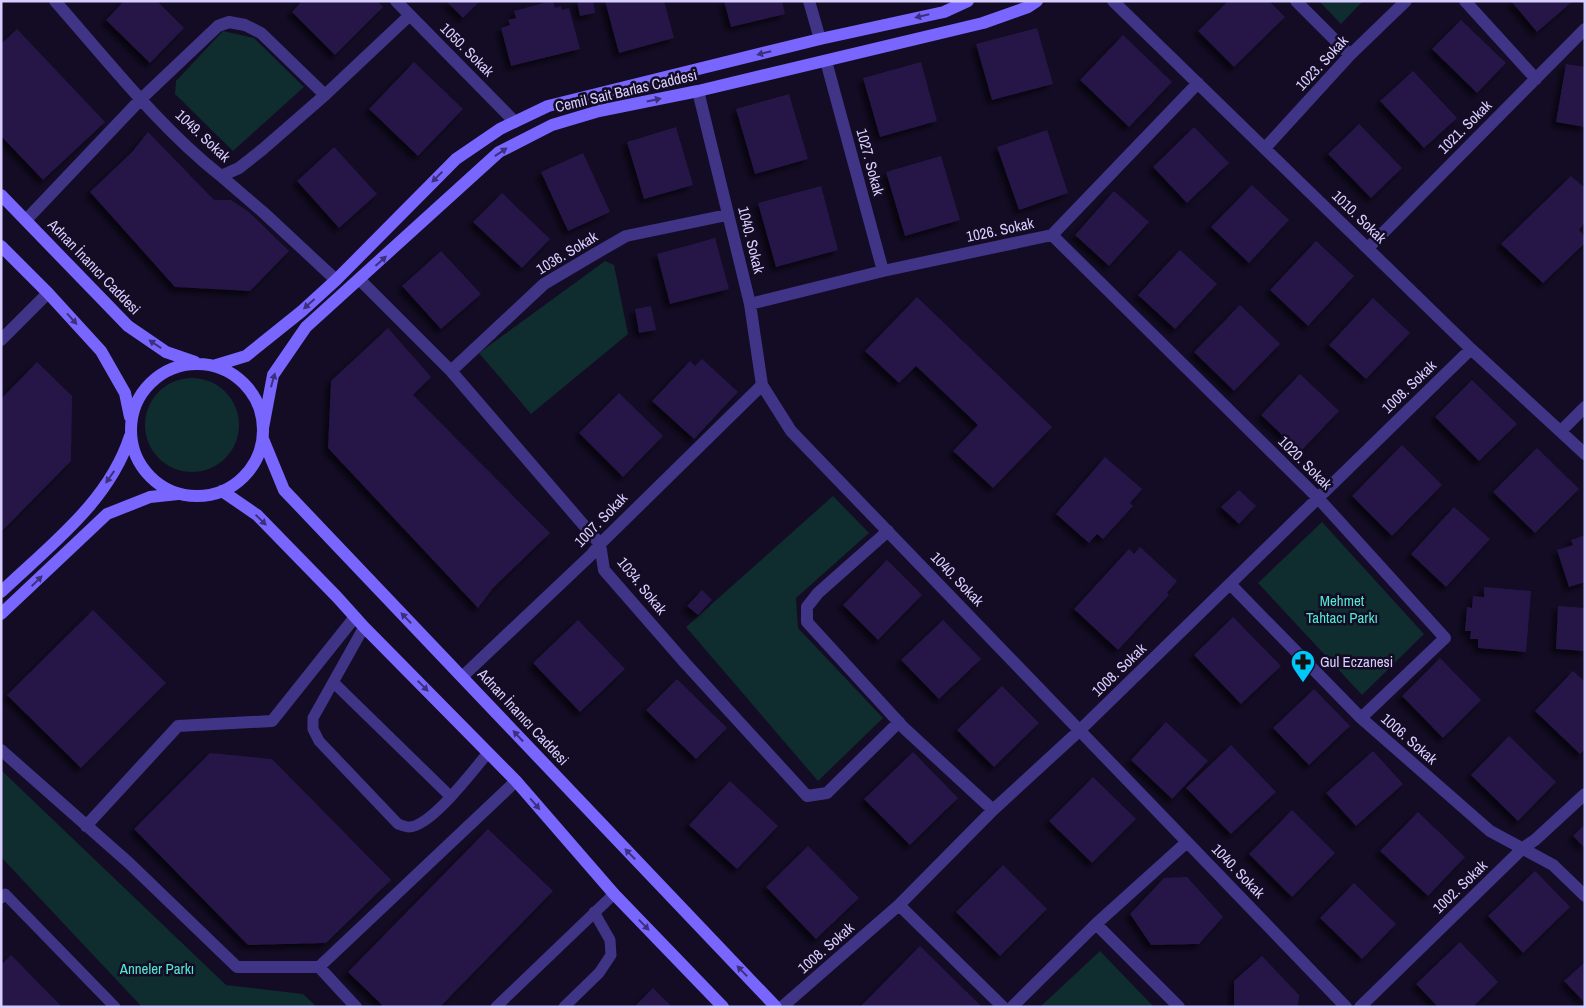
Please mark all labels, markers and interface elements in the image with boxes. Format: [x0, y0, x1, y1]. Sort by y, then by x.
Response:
one-way arrow [914, 13, 930, 21]
street label: 1050. Sokak [436, 18, 500, 82]
street label: 1023. Sokak [1291, 30, 1353, 95]
one-way arrow [756, 49, 771, 57]
street label: Cemil Sait Barlas Caddesi [553, 64, 699, 117]
street label: 1021. Sokak [1433, 94, 1497, 158]
one-way arrow [646, 96, 661, 104]
street label: 1049. Sokak [171, 105, 236, 167]
street label: 1027. Sokak [851, 126, 890, 198]
one-way arrow [495, 148, 508, 157]
one-way arrow [432, 171, 444, 183]
street label: 1010. Sokak [1327, 185, 1392, 249]
street label: 1040. Sokak [733, 204, 770, 276]
street label: 1026. Sokak [964, 212, 1036, 247]
street label: Adnan İnanıcı Caddesi [43, 214, 145, 319]
street label: 1036. Sokak [532, 226, 602, 279]
one-way arrow [374, 255, 386, 267]
one-way arrow [304, 298, 316, 310]
one-way arrow [66, 312, 77, 325]
one-way arrow [148, 339, 162, 349]
street label: 1008. Sokak [1377, 355, 1441, 418]
one-way arrow [270, 372, 278, 387]
street label: 1020. Sokak [1274, 431, 1338, 495]
one-way arrow [105, 471, 115, 484]
street label: 1007. Sokak [569, 487, 633, 552]
one-way arrow [255, 514, 267, 526]
street label: 1040. Sokak [926, 547, 989, 611]
street label: 1034. Sokak [613, 553, 673, 620]
one-way arrow [30, 575, 42, 587]
park label: Mehmet Tahtacı Parkı [1306, 590, 1378, 628]
one-way arrow [400, 612, 412, 624]
street label: 1008. Sokak [1087, 638, 1151, 701]
pharmacy icon: Gul Eczanesi [1290, 649, 1316, 683]
place label: Gul Eczanesi [1320, 651, 1393, 672]
street label: Adnan İnanıcı Caddesi [472, 663, 574, 770]
one-way arrow [417, 680, 429, 692]
street label: 1006. Sokak [1377, 708, 1443, 770]
one-way arrow [512, 730, 524, 742]
one-way arrow [530, 797, 541, 810]
street label: 1040. Sokak [1207, 839, 1270, 903]
one-way arrow [624, 848, 636, 860]
street label: 1002. Sokak [1428, 855, 1492, 918]
street label: 1008. Sokak [793, 917, 859, 978]
one-way arrow [638, 918, 650, 930]
park label: Anneler Parkı [119, 958, 194, 979]
one-way arrow [736, 966, 748, 978]

